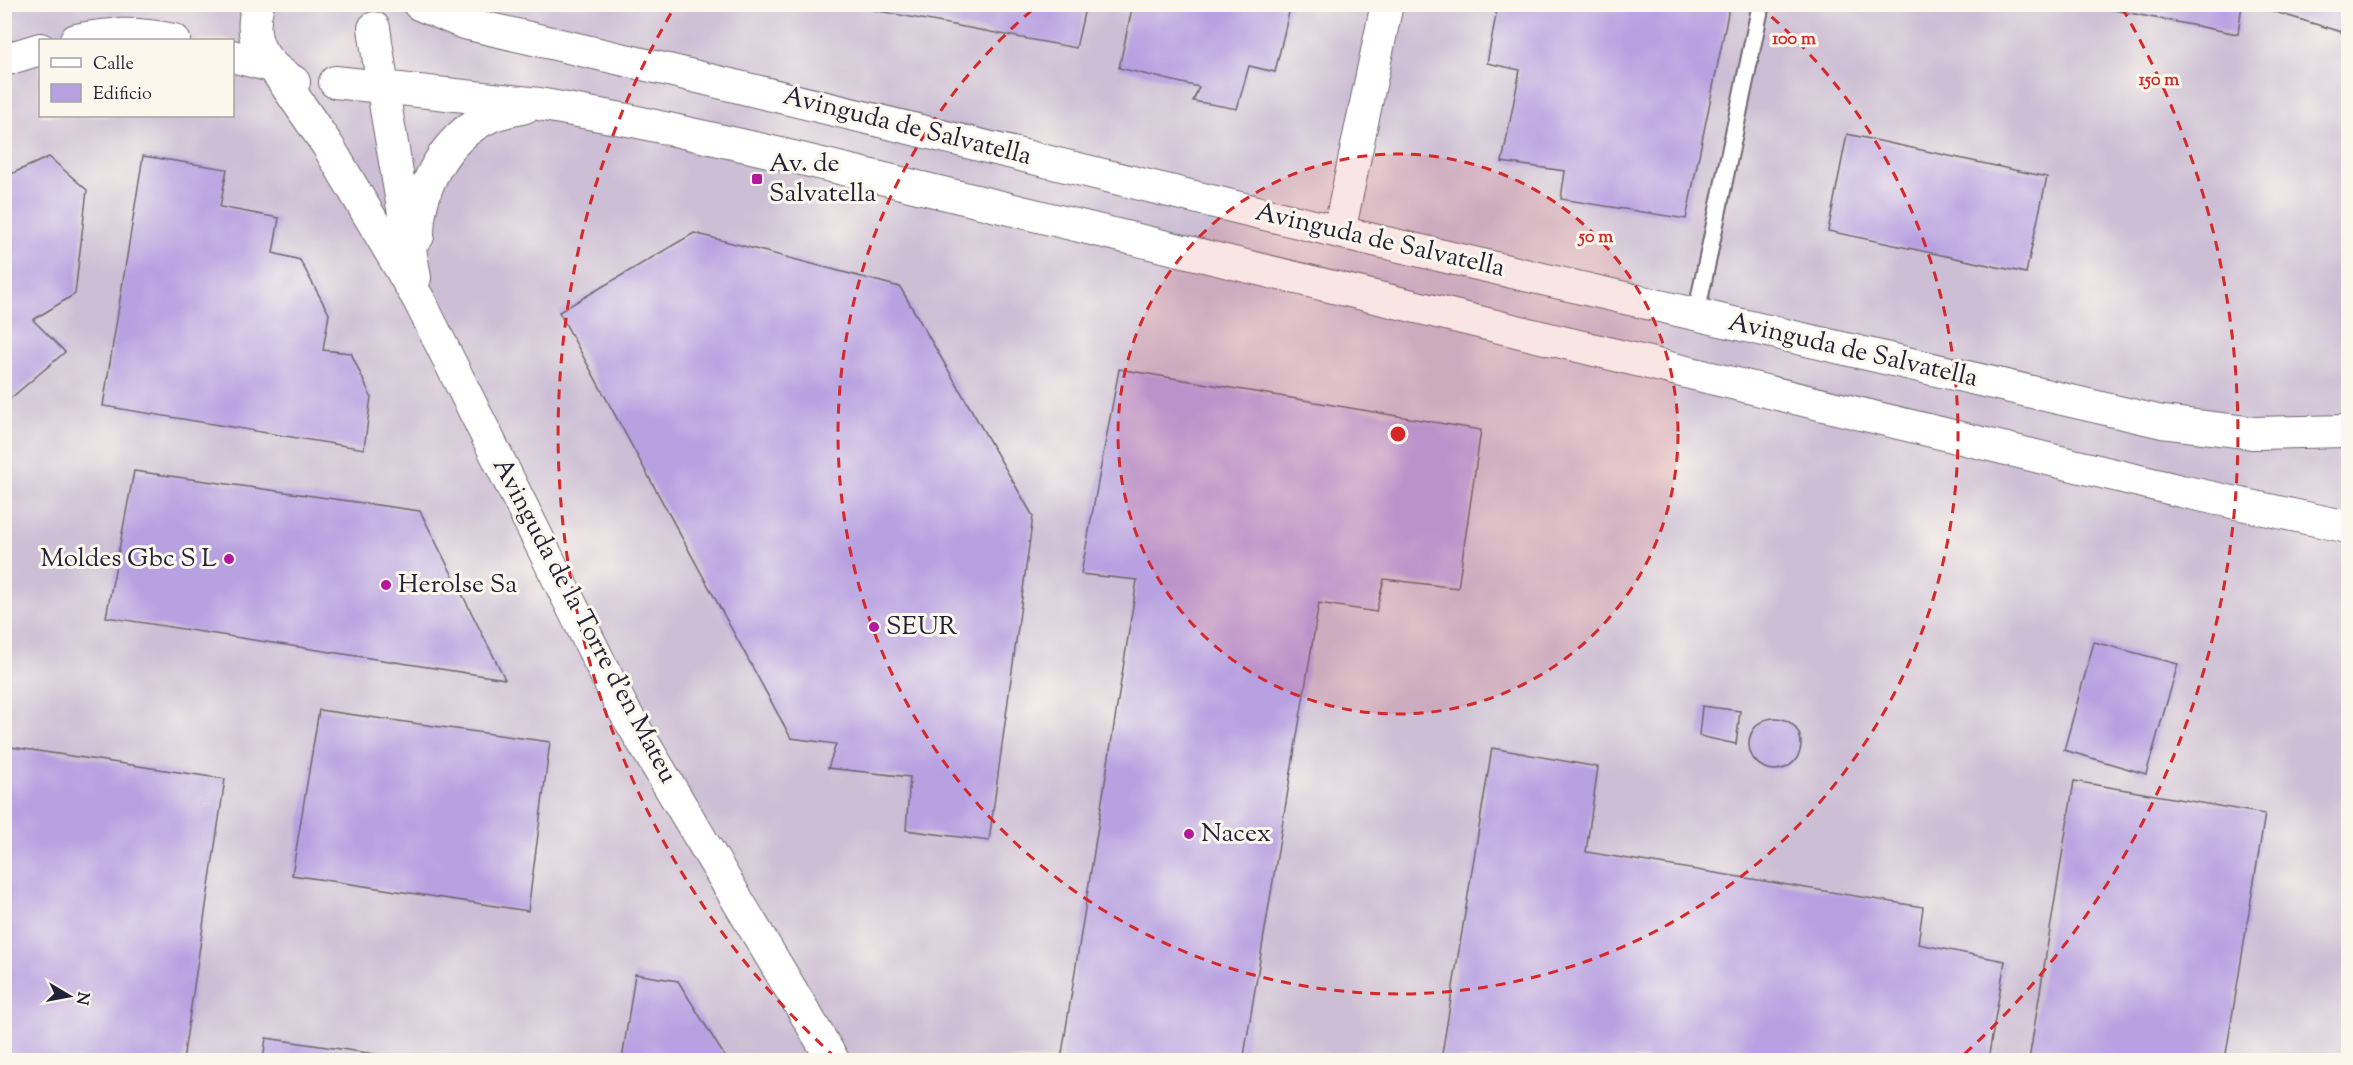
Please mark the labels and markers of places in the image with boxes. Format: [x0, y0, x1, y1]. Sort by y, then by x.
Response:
place label: Av. de Salvatella [769, 146, 876, 213]
marker: Av. de Salvatella [750, 172, 764, 186]
centre of rings [1388, 424, 1408, 444]
place label: Moldes Gbc S L [40, 541, 217, 578]
marker: Moldes Gbc S L [222, 552, 236, 566]
place label: Herolse Sa [398, 567, 517, 604]
marker: Herolse Sa [379, 578, 393, 592]
place label: SEUR [886, 609, 957, 646]
marker: SEUR [867, 620, 881, 634]
place label: Nacex [1201, 816, 1271, 853]
marker: Nacex [1182, 827, 1196, 841]

